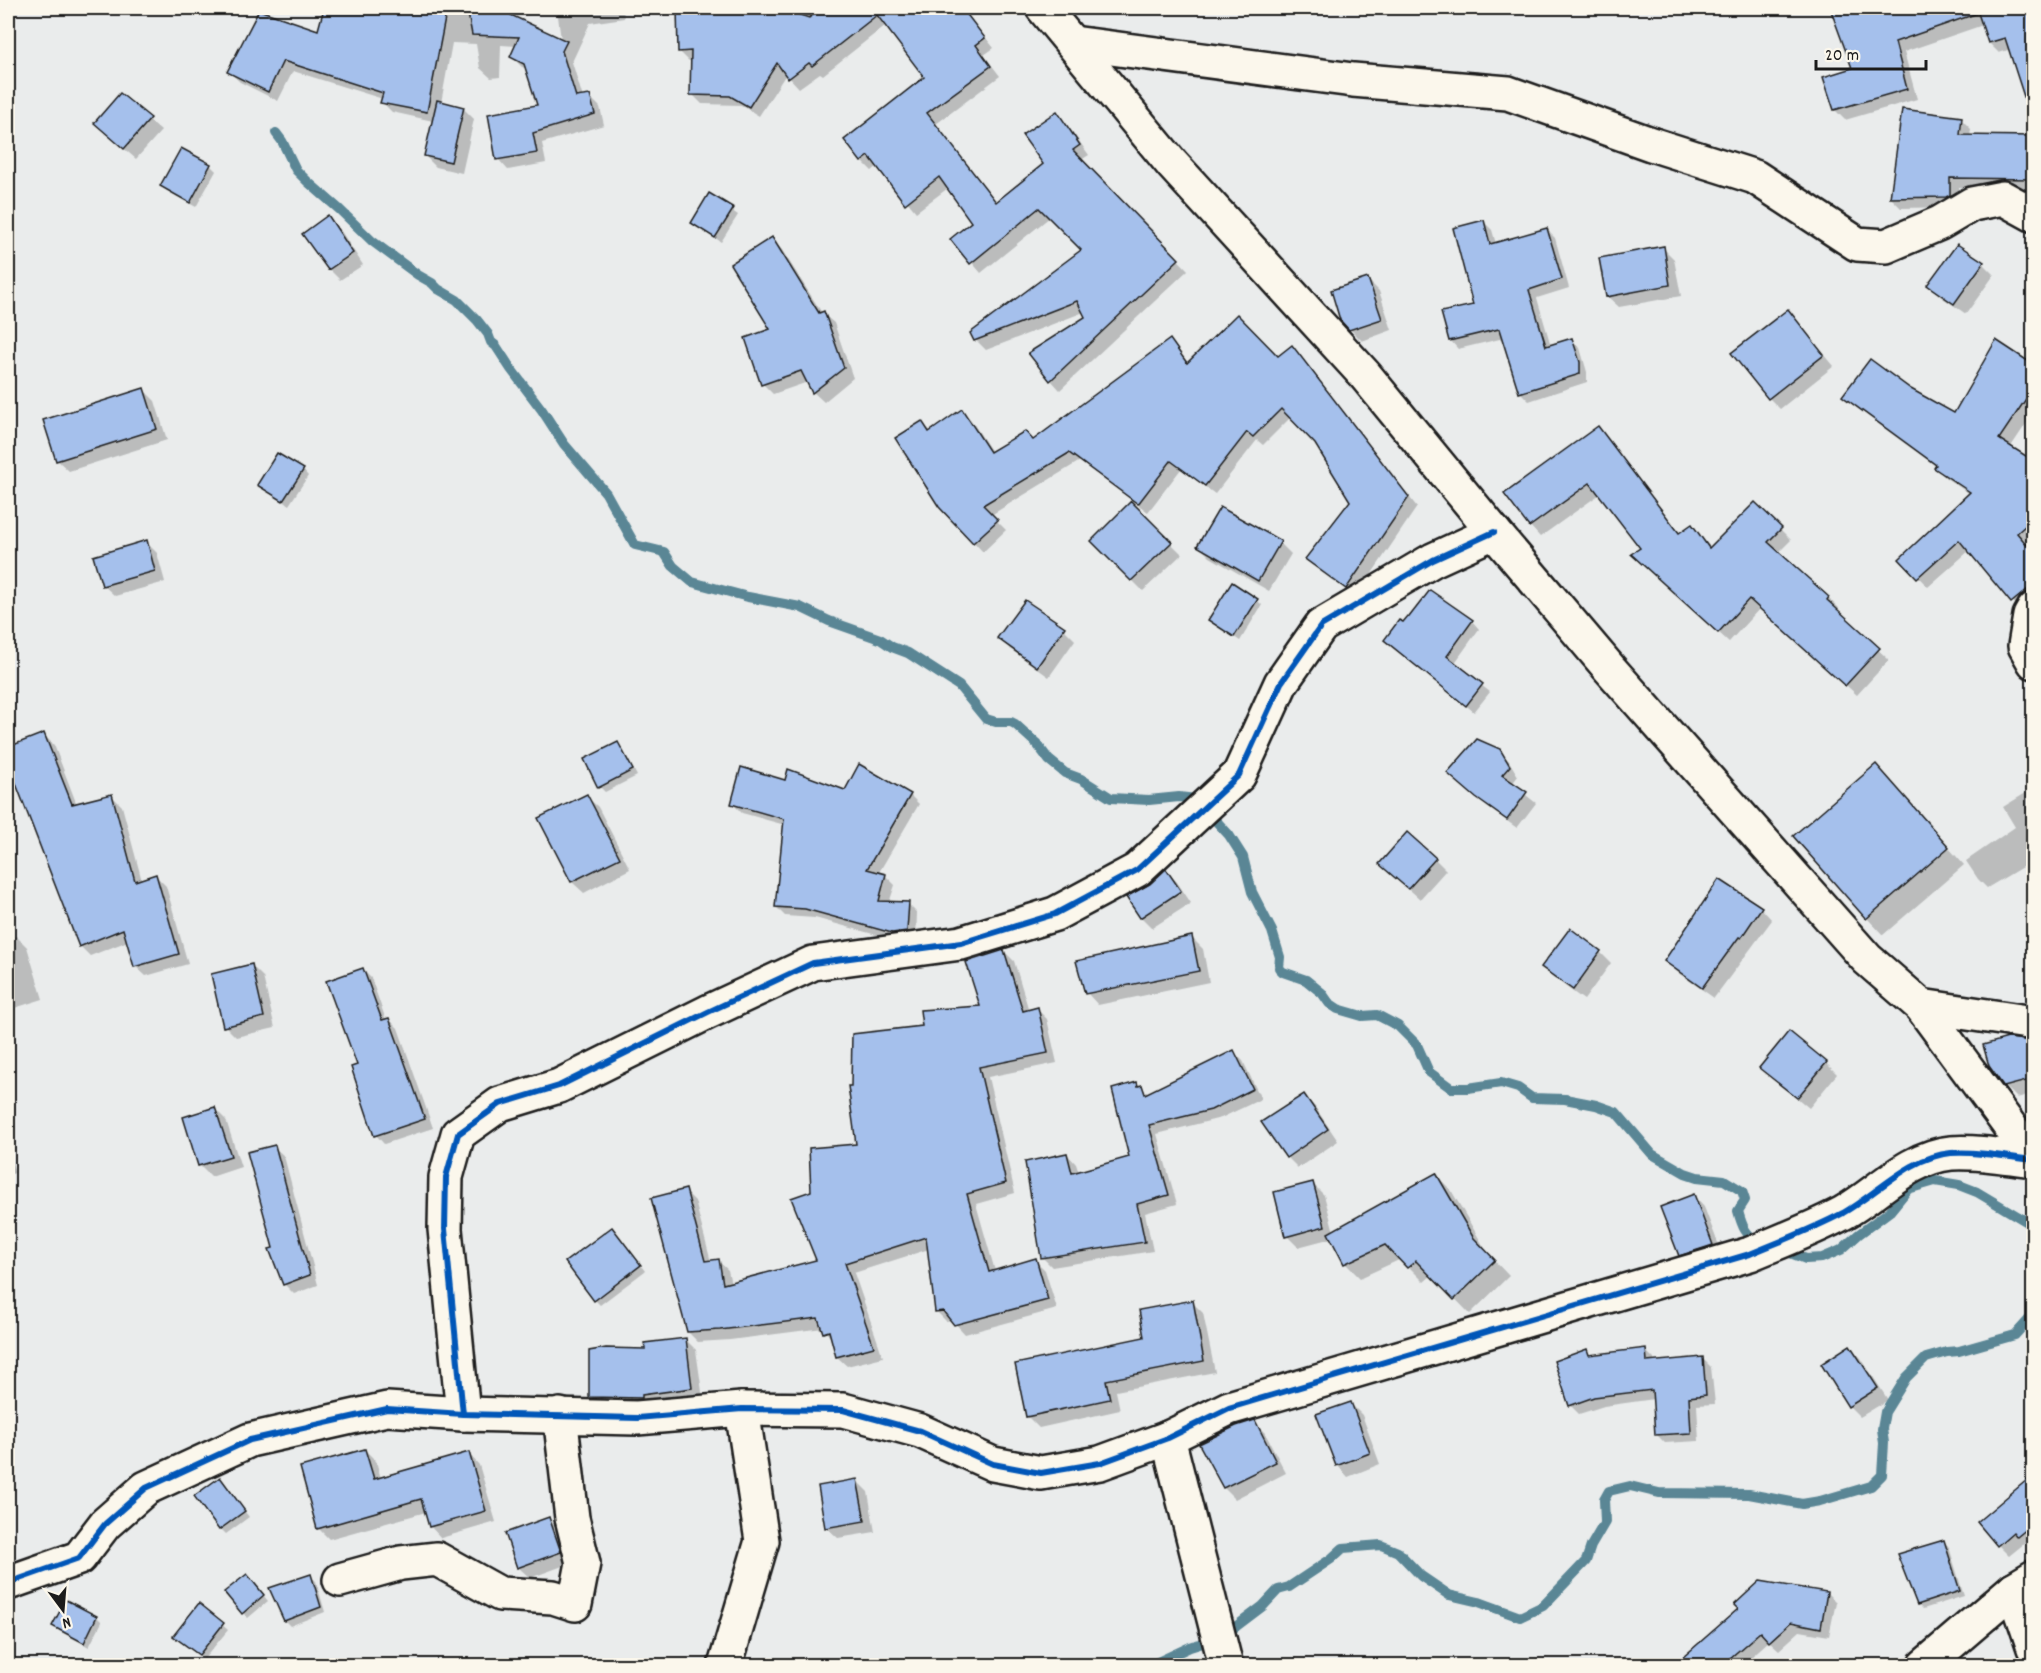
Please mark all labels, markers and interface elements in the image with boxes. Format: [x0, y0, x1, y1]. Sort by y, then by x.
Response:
scale bar [1816, 33, 1926, 71]
text: 20 m [1825, 44, 1859, 69]
north arrow [33, 1580, 93, 1640]
text: N [59, 1610, 73, 1634]

